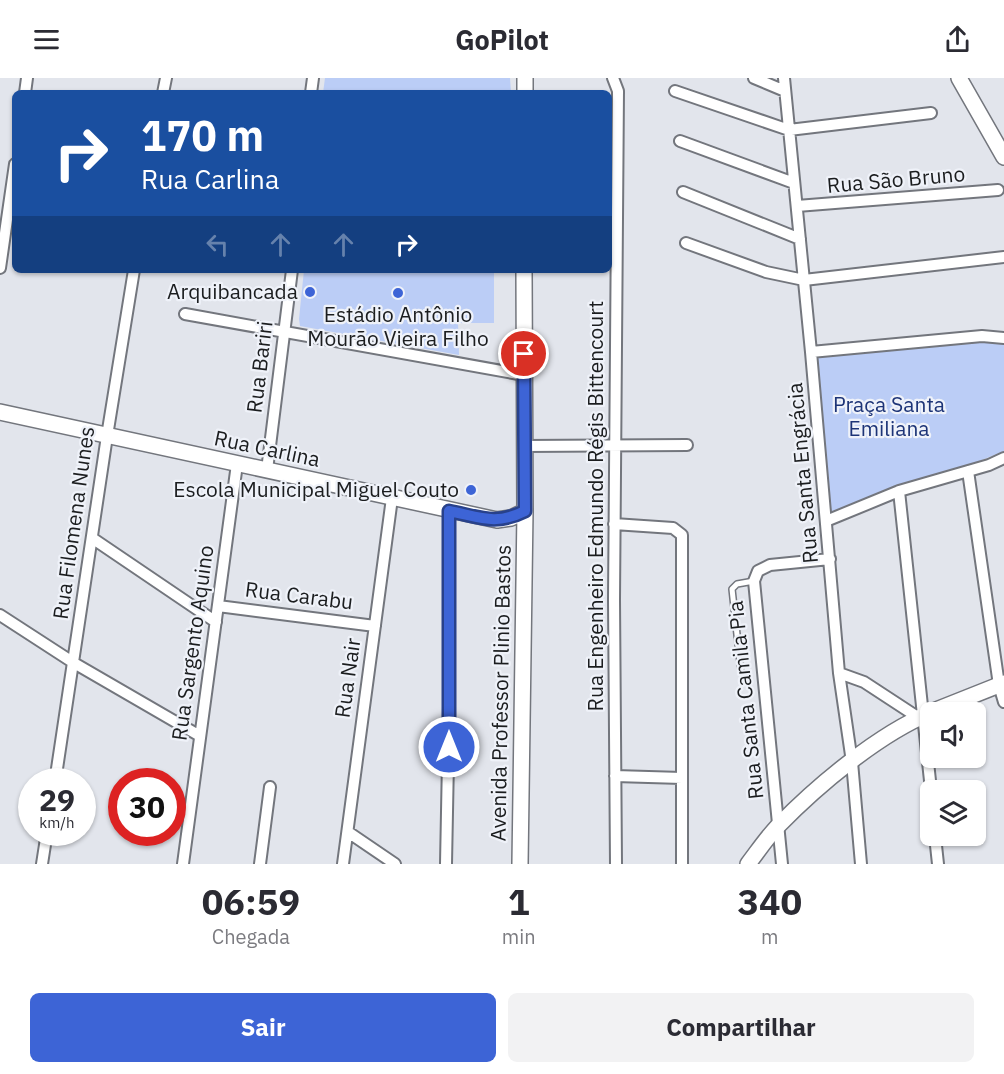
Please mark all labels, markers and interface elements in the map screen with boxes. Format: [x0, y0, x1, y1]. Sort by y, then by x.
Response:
text: GoPilot [455, 22, 549, 57]
icon: menu [30, 23, 63, 56]
icon: share [941, 23, 974, 56]
text: 170 m [141, 108, 264, 163]
icon: right [42, 114, 120, 192]
street label: Rua São Bruno [826, 159, 966, 199]
text: Rua Carlina [141, 161, 279, 196]
icon: left [201, 228, 234, 261]
icon: ahead [264, 228, 297, 261]
icon: ahead [327, 228, 360, 261]
icon: right [390, 228, 423, 261]
place label: Arquibancada [167, 277, 298, 305]
marker: Arquibancada [303, 285, 317, 299]
marker: Estádio Antônio Mourão Vieira Filho [391, 286, 405, 300]
place label: Estádio Antônio Mourão Vieira Filho [307, 300, 489, 352]
street label: Rua Engenheiro Edmundo Régis Bittencourt [581, 301, 609, 711]
street label: Rua Bariri [239, 319, 279, 414]
pin [498, 328, 549, 379]
icon: arrive [507, 337, 540, 370]
street label: Rua Santa Engrácia [780, 381, 824, 565]
park label: Praça Santa Emiliana [833, 390, 945, 442]
street label: Rua Carlina [212, 423, 323, 473]
street label: Rua Filomena Nunes [46, 425, 100, 621]
place label: Escola Municipal Miguel Couto [173, 475, 459, 503]
marker: Escola Municipal Miguel Couto [464, 483, 478, 497]
street label: Rua Sargento Aquino [164, 543, 220, 742]
street label: Avenida Professor Plinio Bastos [483, 544, 517, 842]
street label: Rua Carabu [243, 574, 355, 616]
street label: Rua Santa Camila Pia [721, 600, 769, 801]
street label: Rua Nair [328, 636, 367, 720]
map controls [920, 702, 986, 846]
button: sound [920, 702, 986, 768]
position arrow [417, 715, 481, 779]
speed limit sign: 30 [108, 768, 186, 846]
text: 29 [39, 780, 75, 819]
button: layers [920, 780, 986, 846]
text: km/h [39, 813, 75, 832]
text: 06:59 [202, 878, 300, 925]
text: 1 [508, 878, 530, 925]
text: 340 [737, 878, 802, 925]
text: Chegada [212, 923, 290, 950]
text: min [502, 923, 536, 950]
text: m [761, 923, 779, 950]
button: Sair [30, 993, 496, 1062]
button: Compartilhar [508, 993, 974, 1062]

